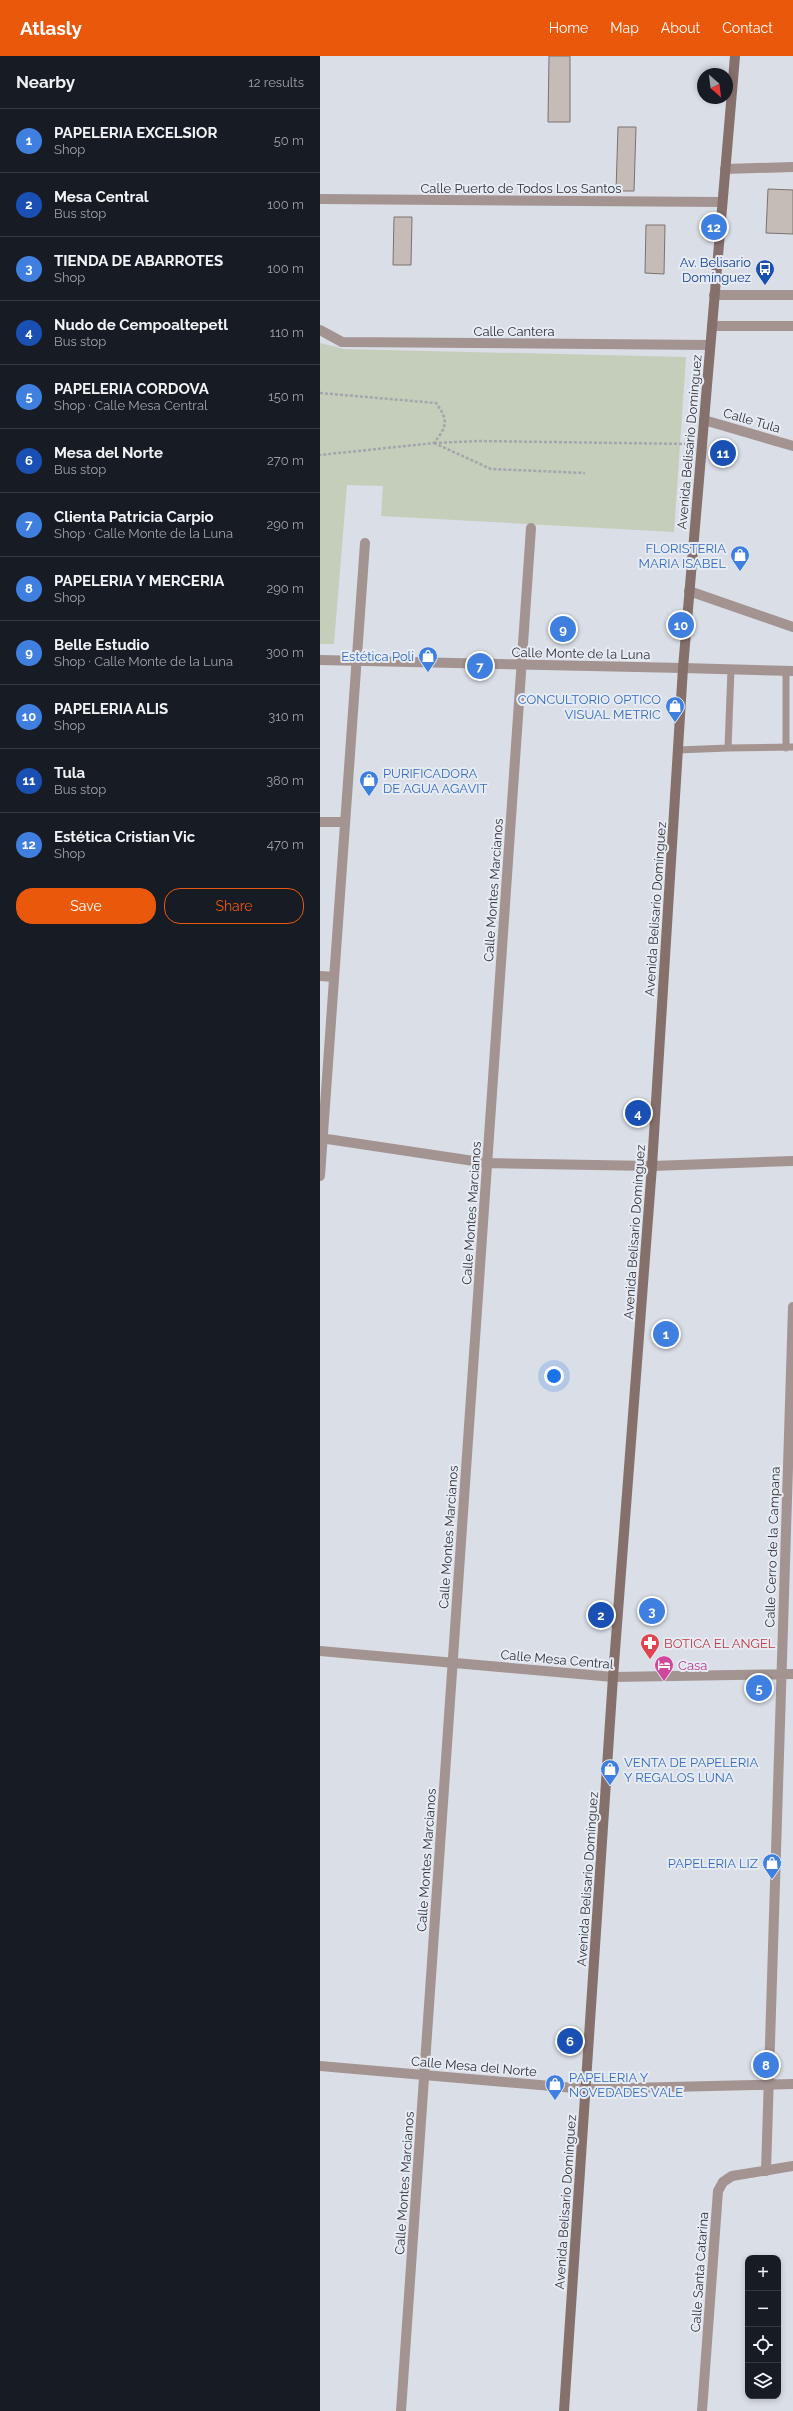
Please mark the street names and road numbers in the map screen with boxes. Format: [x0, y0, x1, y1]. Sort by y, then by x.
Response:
street label: Calle Puerto de Todos Los Santos [420, 181, 622, 196]
street label: Calle Cantera [473, 324, 555, 339]
street label: Avenida Belisario Domínguez [674, 354, 705, 530]
street label: Calle Tula [722, 405, 782, 436]
street label: Calle Monte de la Luna [512, 645, 650, 662]
street label: Calle Montes Marcianos [481, 818, 506, 962]
street label: Avenida Belisario Domínguez [642, 821, 669, 997]
street label: Calle Montes Marcianos [459, 1141, 484, 1285]
street label: Avenida Belisario Domínguez [621, 1144, 648, 1320]
street label: Calle Montes Marcianos [436, 1465, 461, 1609]
street label: Calle Cerro de la Campana [762, 1466, 783, 1628]
street label: Calle Mesa Central [500, 1647, 614, 1672]
street label: Calle Montes Marcianos [414, 1788, 439, 1932]
street label: Avenida Belisario Domínguez [574, 1791, 601, 1967]
street label: Calle Mesa del Norte [411, 2054, 538, 2079]
street label: Calle Montes Marcianos [392, 2111, 417, 2255]
street label: Avenida Belisario Domínguez [552, 2114, 579, 2290]
street label: Calle Santa Catarina [688, 2211, 711, 2333]

